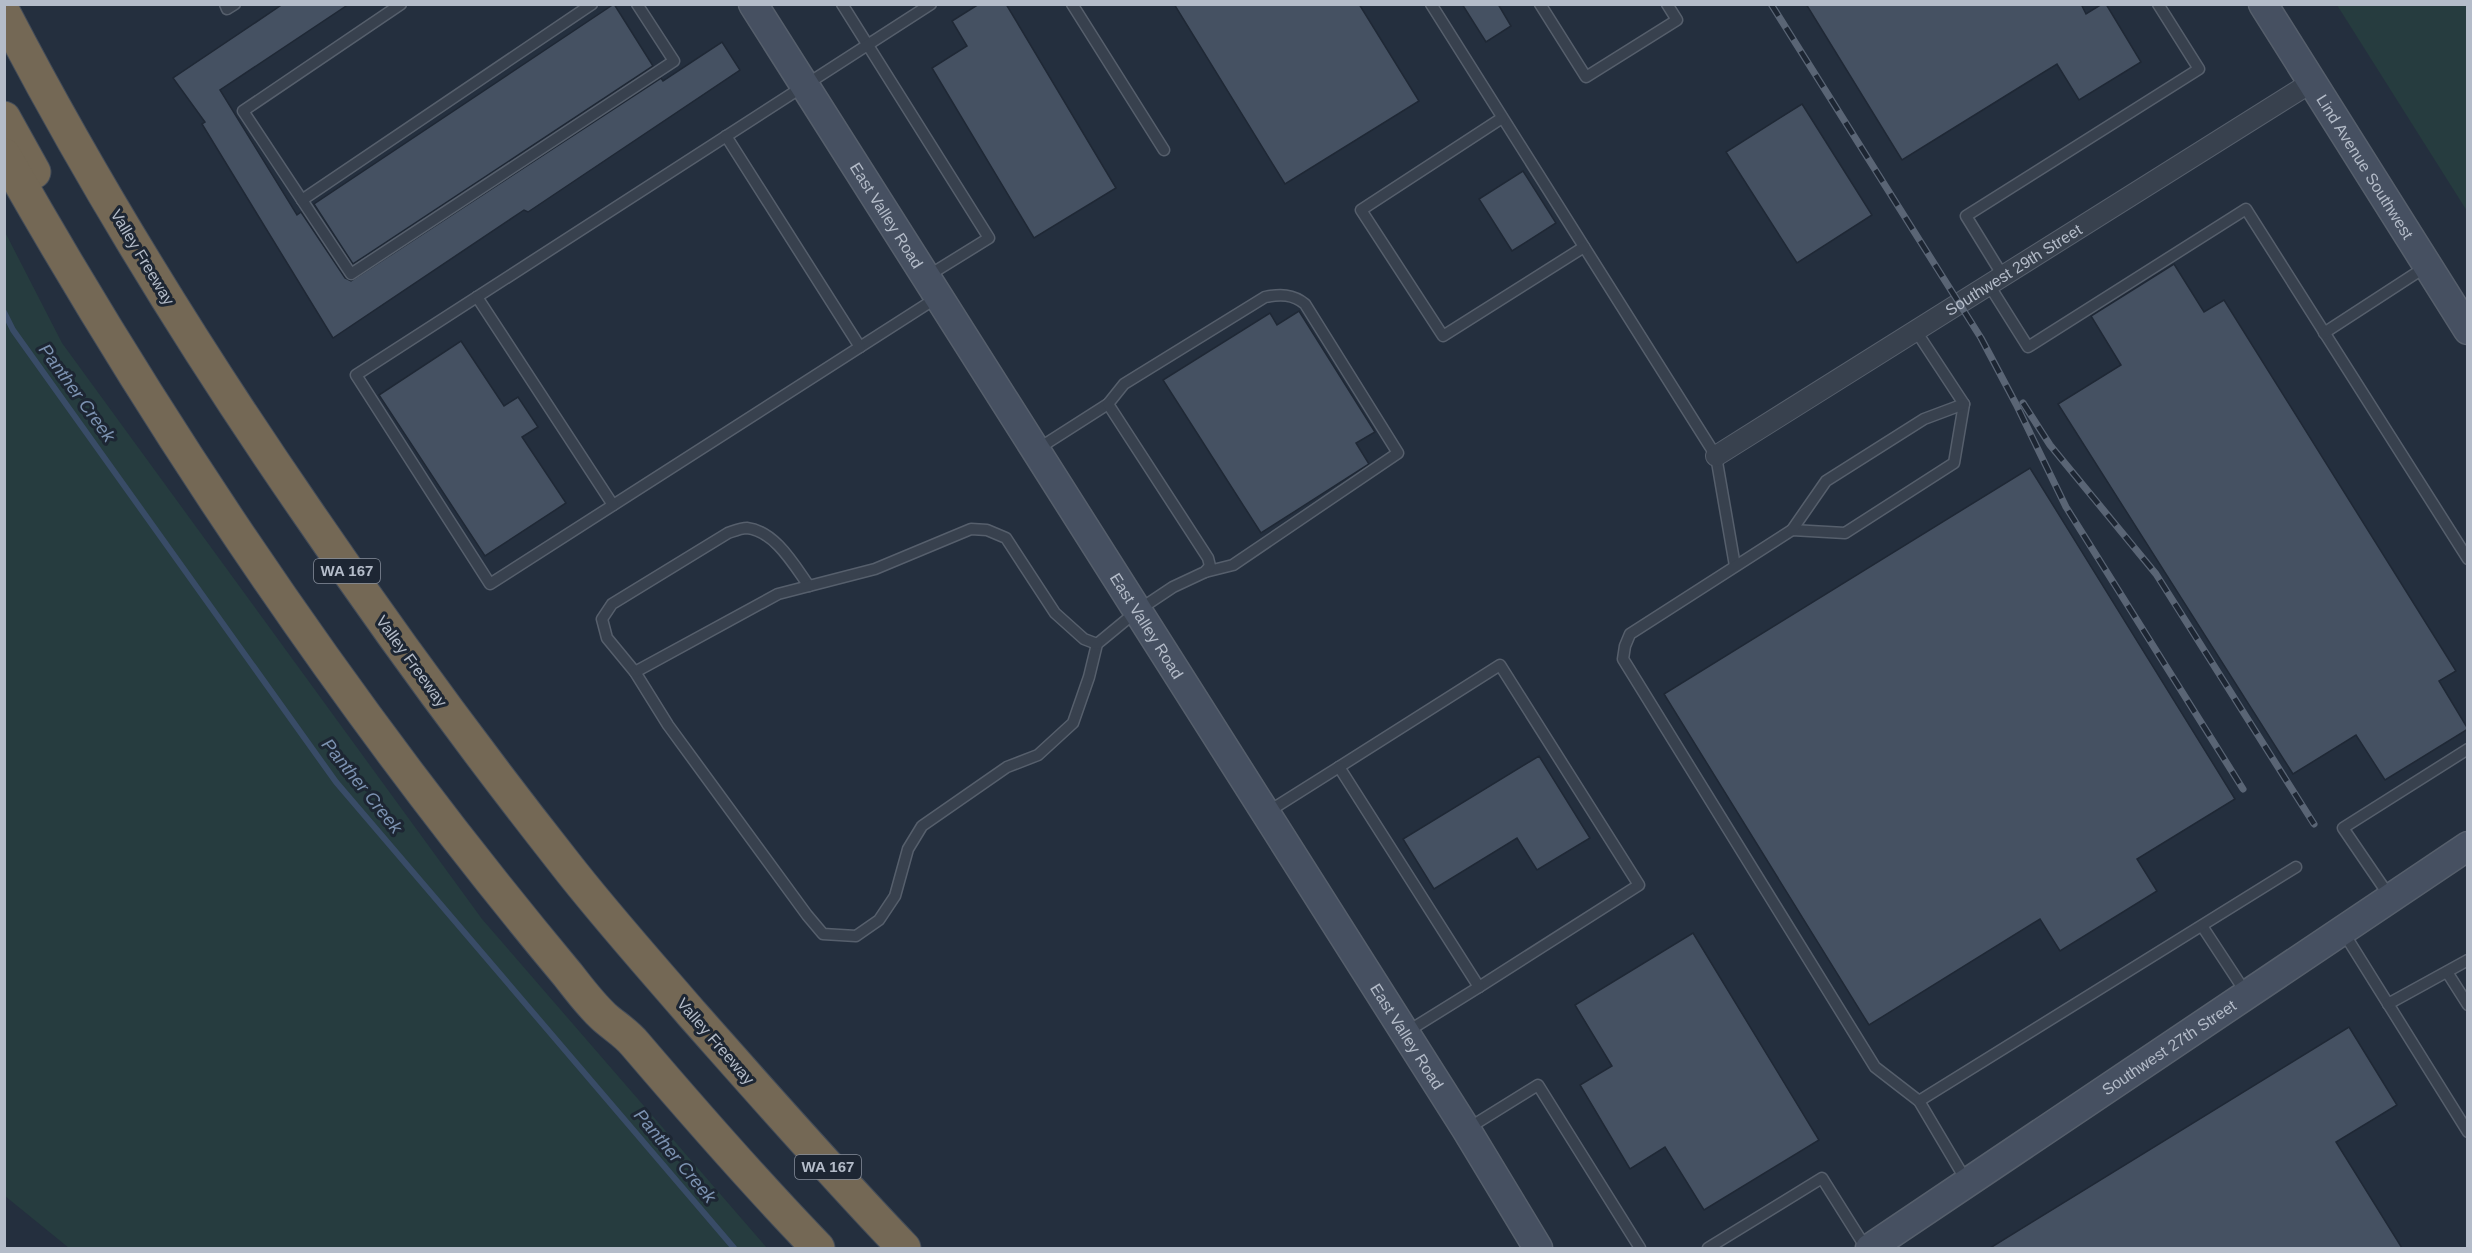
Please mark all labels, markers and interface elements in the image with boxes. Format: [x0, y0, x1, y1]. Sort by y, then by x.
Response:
street label: Lind Avenue Southwest [2313, 92, 2417, 243]
street label: East Valley Road [847, 160, 926, 271]
street label: Valley Freeway [107, 207, 178, 308]
street label: Southwest 29th Street [1942, 220, 2085, 319]
water label: Panther Creek [35, 340, 120, 447]
road number: WA 167 [314, 559, 380, 583]
street label: East Valley Road [1107, 570, 1186, 682]
street label: Valley Freeway [373, 613, 450, 710]
water label: Panther Creek [318, 735, 407, 838]
street label: East Valley Road [1367, 981, 1446, 1092]
street label: Valley Freeway [674, 995, 758, 1088]
street label: Southwest 27th Street [2099, 996, 2240, 1099]
water label: Panther Creek [630, 1105, 721, 1208]
road number: WA 167 [795, 1155, 861, 1179]

